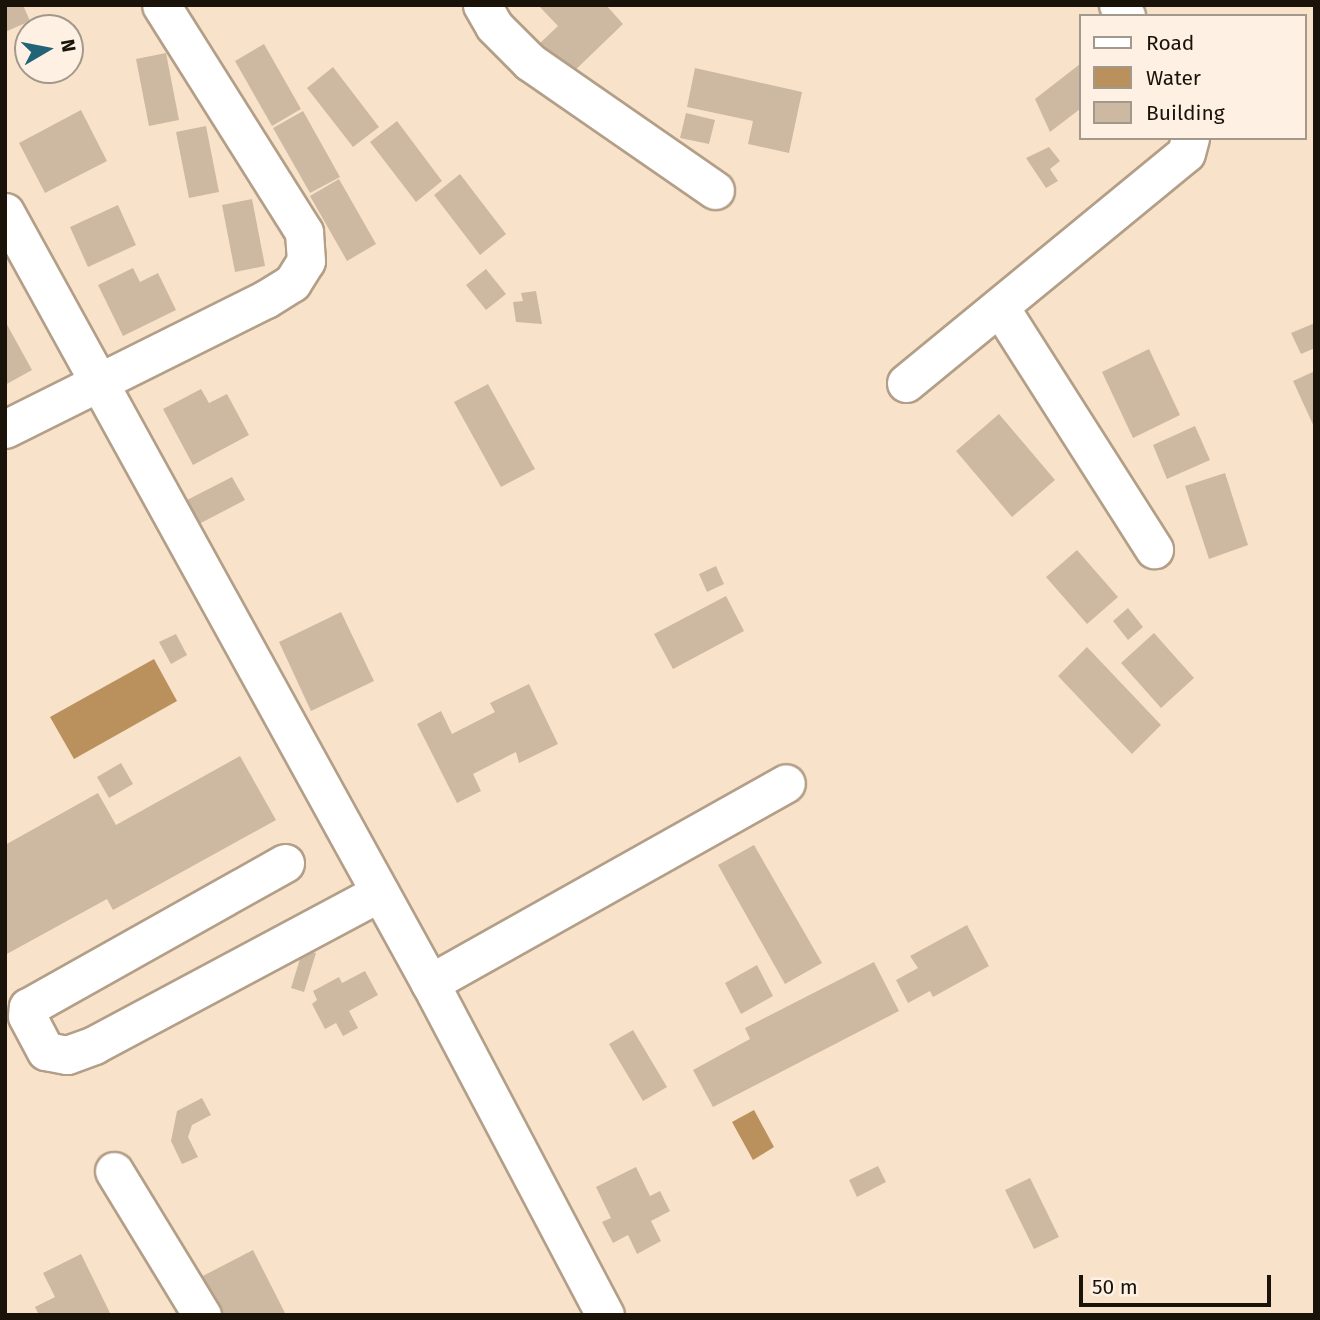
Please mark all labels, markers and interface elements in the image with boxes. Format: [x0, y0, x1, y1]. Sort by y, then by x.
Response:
north arrow [14, 14, 84, 84]
legend [1078, 14, 1306, 140]
text: Road [1146, 30, 1194, 56]
text: N [56, 37, 81, 54]
text: Water [1146, 65, 1201, 91]
text: Building [1146, 100, 1225, 126]
scale bar [1082, 1260, 1274, 1304]
text: 50 m [1092, 1274, 1138, 1300]

